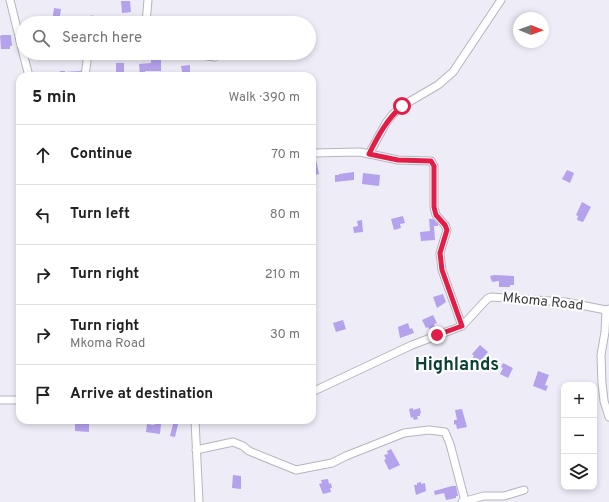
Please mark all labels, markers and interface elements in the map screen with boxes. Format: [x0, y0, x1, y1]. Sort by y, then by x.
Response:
north arrow [513, 12, 549, 48]
search box [16, 16, 316, 60]
icon: search [30, 27, 52, 49]
text: Search here [62, 29, 142, 48]
text: 5 min [32, 87, 76, 109]
text: Walk · 390 m [229, 90, 300, 106]
route start [393, 97, 411, 115]
icon: ahead [32, 144, 54, 166]
text: Continue [70, 145, 132, 164]
text: 70 m [271, 147, 300, 163]
icon: left [32, 204, 54, 226]
text: Turn left [70, 205, 130, 224]
text: 80 m [270, 207, 300, 223]
icon: right [32, 264, 54, 286]
text: Turn right [70, 265, 139, 284]
text: 210 m [265, 267, 300, 283]
street label: Mkoma Road [502, 289, 584, 315]
text: Turn right [70, 317, 139, 336]
icon: right [32, 324, 54, 346]
route end [428, 326, 446, 344]
text: 30 m [270, 327, 300, 343]
text: Mkoma Road [70, 336, 145, 352]
district label: Highlands [415, 354, 499, 377]
map controls [561, 382, 597, 490]
button: + [561, 382, 597, 418]
icon: arrive [32, 384, 54, 406]
text: Arrive at destination [70, 385, 213, 404]
button: − [561, 418, 597, 454]
button: layers [561, 454, 597, 490]

